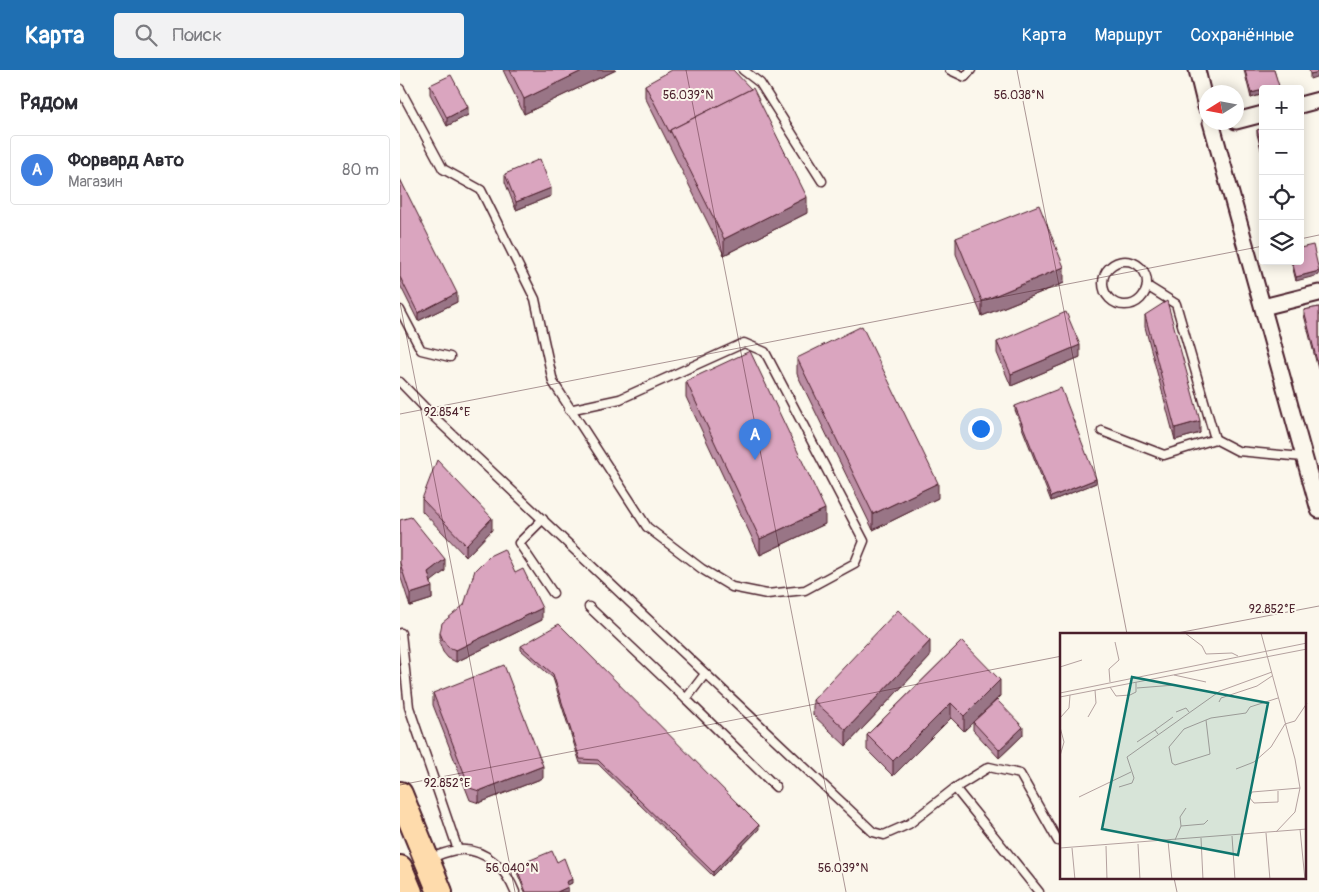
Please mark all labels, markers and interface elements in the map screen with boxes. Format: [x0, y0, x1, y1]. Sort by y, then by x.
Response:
search box [114, 13, 464, 58]
text: Карта [25, 21, 84, 50]
icon: search [132, 21, 160, 49]
text: Поиск [172, 23, 222, 47]
text: Карта [1022, 24, 1066, 47]
text: Маршрут [1094, 24, 1162, 47]
text: Сохранённые [1190, 24, 1294, 47]
north arrow [1199, 85, 1244, 130]
map controls [1259, 85, 1304, 265]
button: + [1259, 85, 1304, 130]
text: 56.039°N [663, 88, 713, 103]
text: 56.038°N [994, 88, 1044, 103]
text: Рядом [20, 89, 78, 116]
button: − [1259, 130, 1304, 175]
text: Форвард Авто [68, 148, 184, 172]
text: A [32, 160, 42, 180]
text: 80 m [342, 160, 379, 180]
text: Магазин [68, 172, 123, 192]
button: locate [1259, 175, 1304, 220]
button: layers [1259, 220, 1304, 265]
text: 92.854°E [424, 405, 470, 420]
your location [968, 416, 994, 442]
pin: A [739, 419, 771, 460]
text: 92.852°E [1249, 602, 1295, 617]
inset map [1060, 633, 1306, 880]
text: 92.852°E [424, 776, 470, 791]
text: 56.040°N [486, 861, 538, 876]
text: 56.039°N [818, 861, 868, 876]

